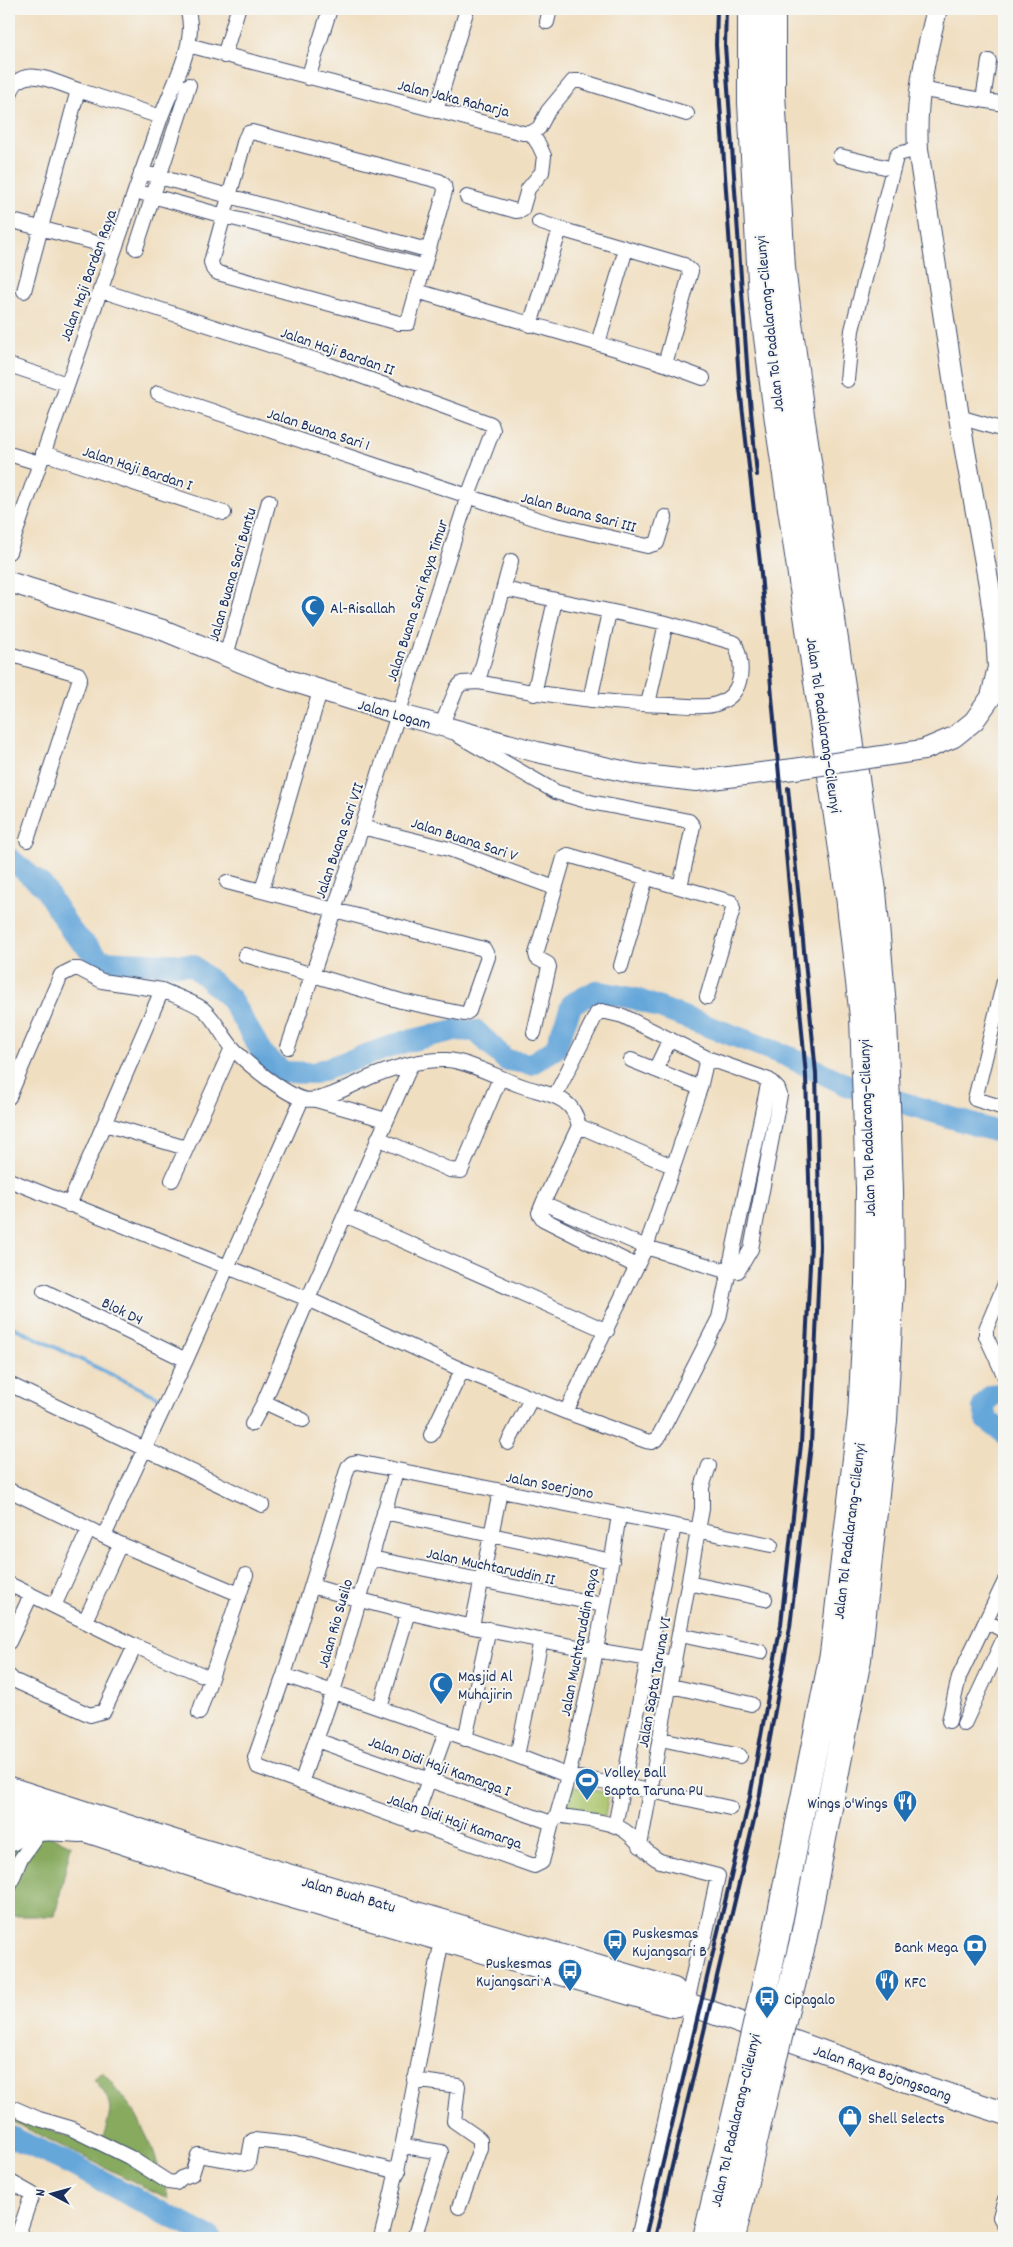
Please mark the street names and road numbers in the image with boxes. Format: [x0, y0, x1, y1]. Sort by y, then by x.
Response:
street label: Jalan Jaka Raharja [395, 74, 512, 125]
street label: Jalan Haji Bardan Raya [55, 206, 124, 345]
street label: Jalan Tol Padalarang–Cileunyi [750, 234, 791, 413]
street label: Jalan Haji Bardan II [277, 322, 397, 383]
street label: Jalan Buana Sari 1 [264, 403, 373, 458]
street label: Jalan Haji Bardan I [79, 441, 195, 498]
street label: Jalan Buana Sari III [518, 487, 638, 540]
street label: Jalan Buana Sari Buntu [203, 505, 264, 644]
street label: Jalan Buana Sari Raya Timur [381, 517, 456, 685]
street label: Jalan Tol Padalarang–Cileunyi [799, 636, 846, 815]
street label: Jalan Logam [355, 694, 433, 737]
street label: Jalan Buana Sari VII [310, 780, 371, 902]
street label: Jalan Buana Sari V [408, 812, 521, 869]
street label: Jalan Tol Padalarang–Cileunyi [854, 1039, 883, 1217]
street label: Blok D4 [97, 1292, 147, 1332]
street label: Jalan Tol Padalarang–Cileunyi [828, 1442, 873, 1621]
street label: Jalan Soerjono [504, 1467, 595, 1506]
street label: Jalan Muchtaruddin II [424, 1543, 557, 1592]
street label: Jalan Muchtaruddin Raya [555, 1566, 606, 1718]
street label: Jalan Rio Susilo [313, 1576, 360, 1671]
street label: Jalan Sapta Taruna VI [633, 1615, 678, 1750]
street label: Jalan Didi Haji Kamarga I [365, 1731, 514, 1804]
street label: Jalan Didi Haji Kamarga [384, 1788, 525, 1856]
street label: Jalan Buah Batu [299, 1871, 398, 1920]
street label: Jalan Tol Padalarang–Cileunyi [705, 2031, 768, 2210]
street label: Jalan Raya Bojongsoang [810, 2040, 954, 2109]

